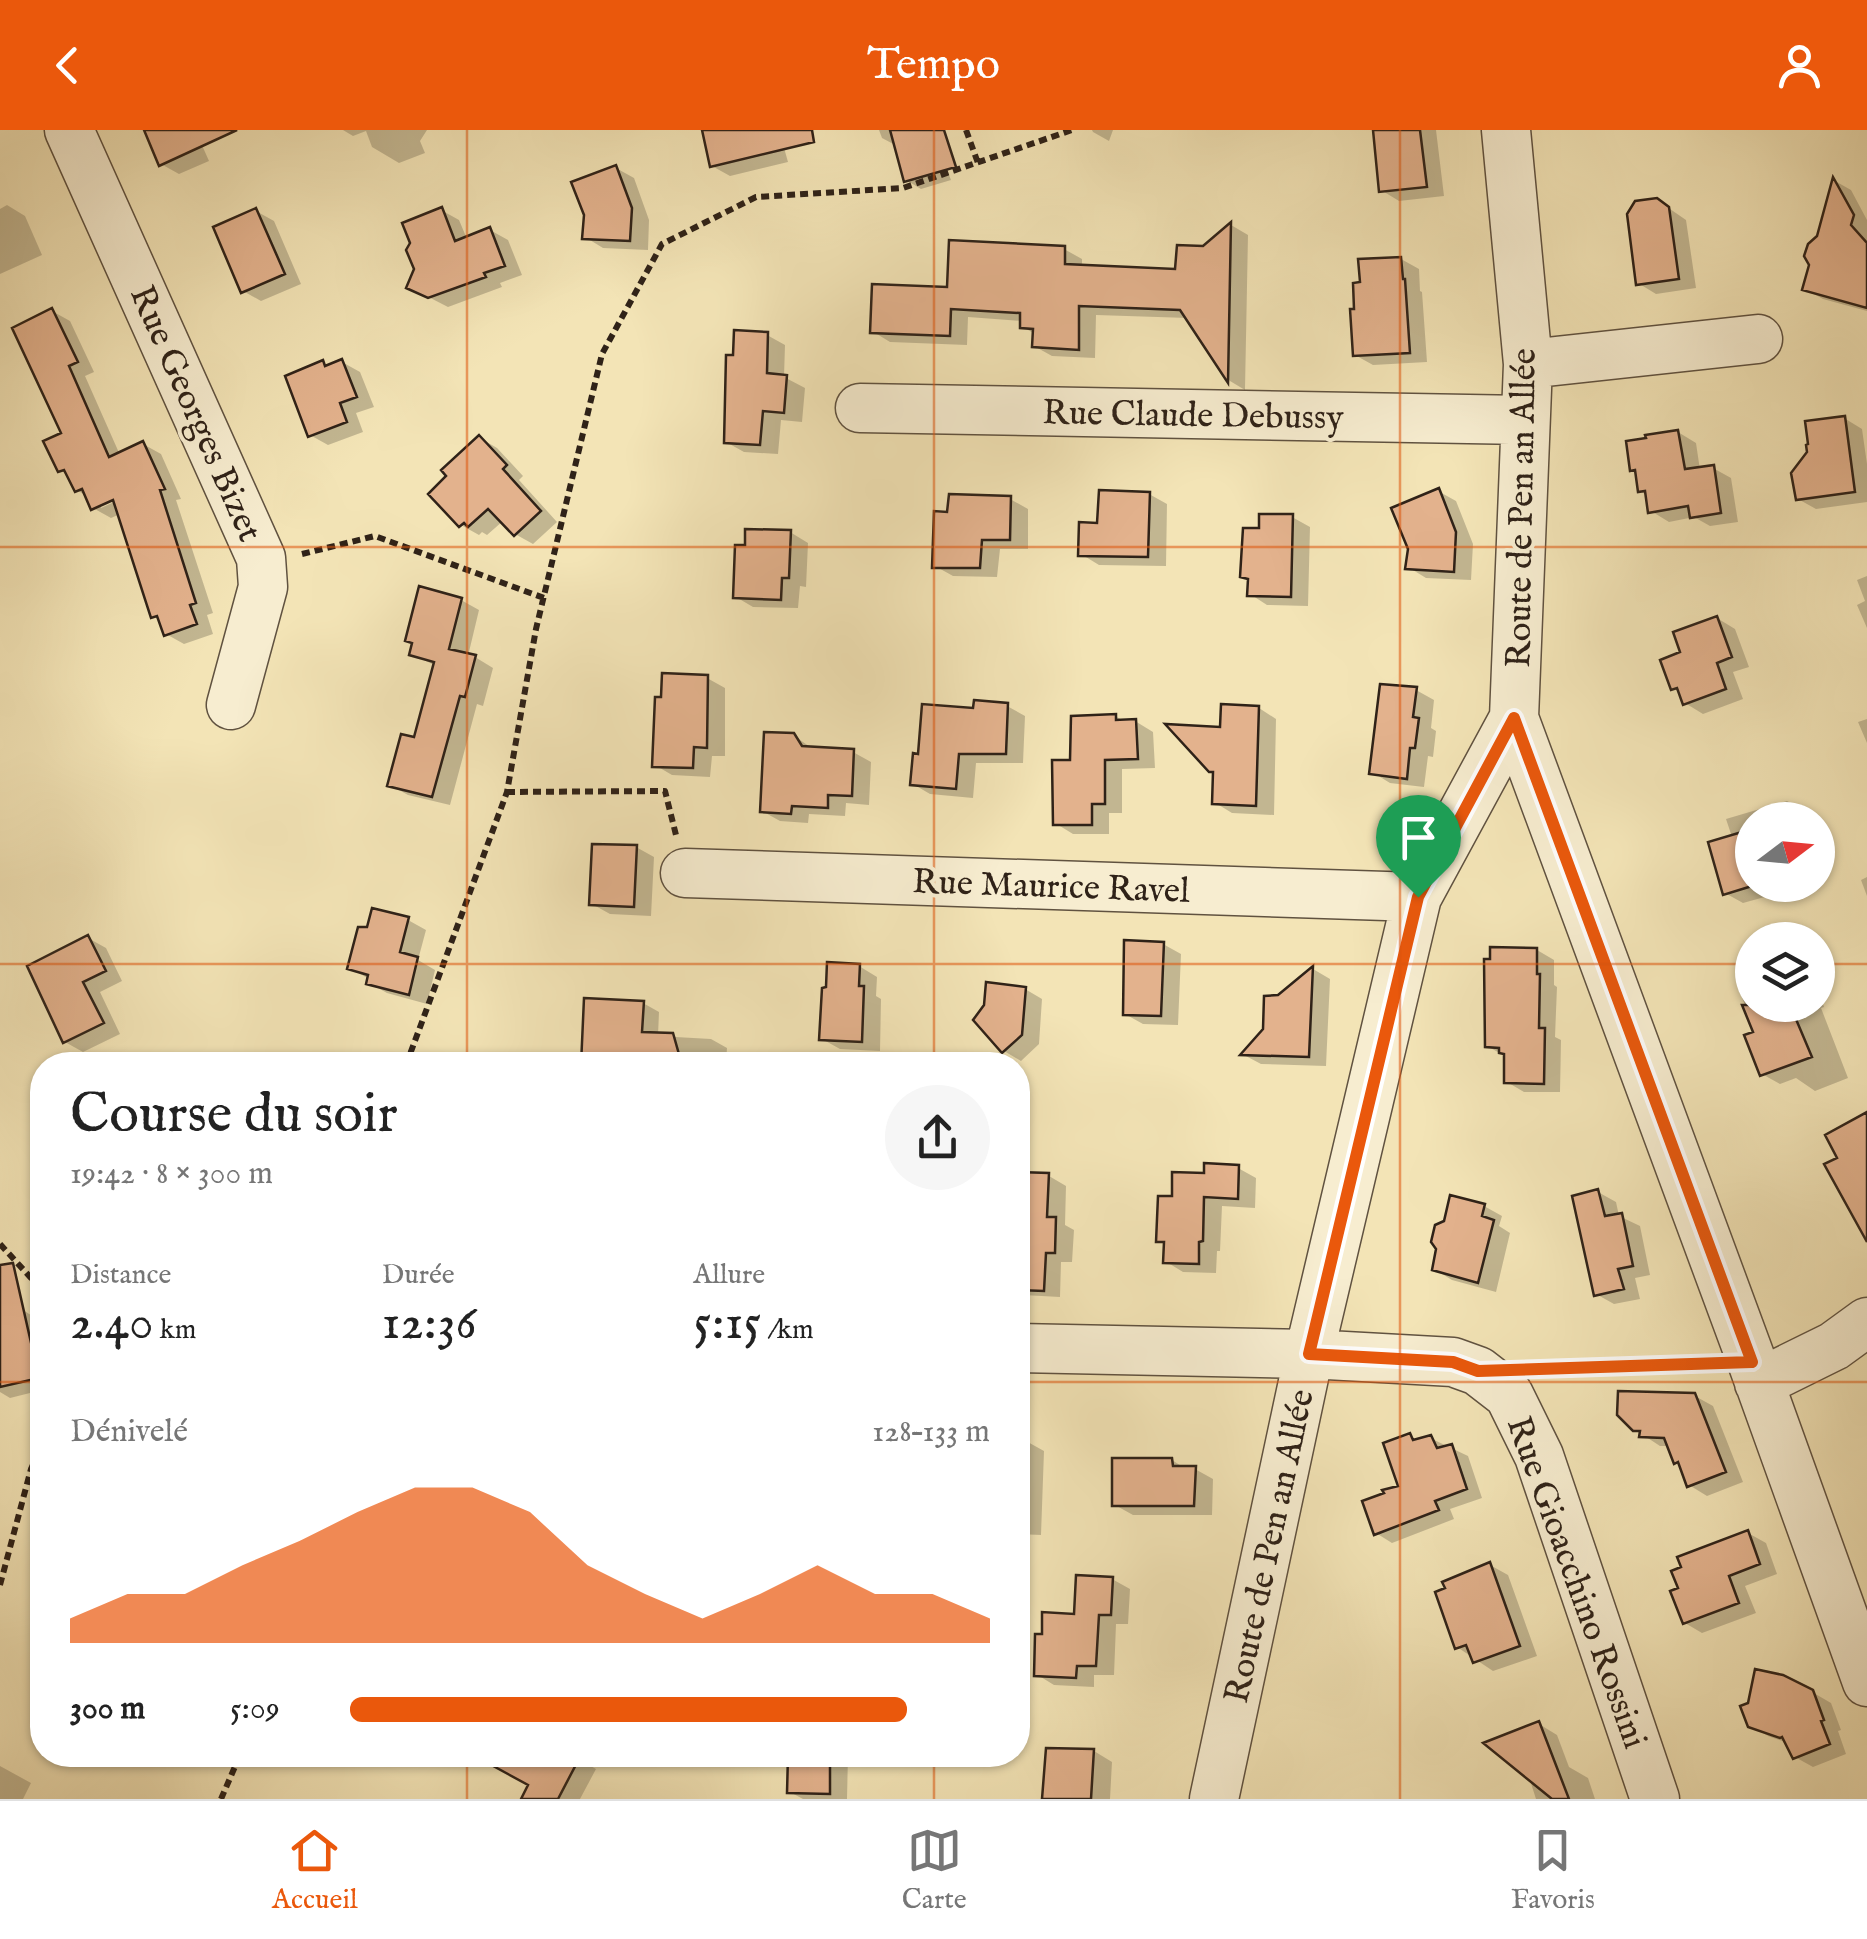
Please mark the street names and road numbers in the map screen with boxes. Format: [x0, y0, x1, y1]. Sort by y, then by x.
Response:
street label: Rue Georges Bizet [118, 279, 271, 549]
street label: Route de Pen an Allée [1497, 348, 1548, 668]
street label: Rue Claude Debussy [1042, 391, 1345, 442]
street label: Rue Maurice Ravel [911, 860, 1191, 915]
street label: Route de Pen an Allée [1215, 1385, 1326, 1708]
street label: Rue Gioacchino Rossini [1495, 1411, 1657, 1755]

